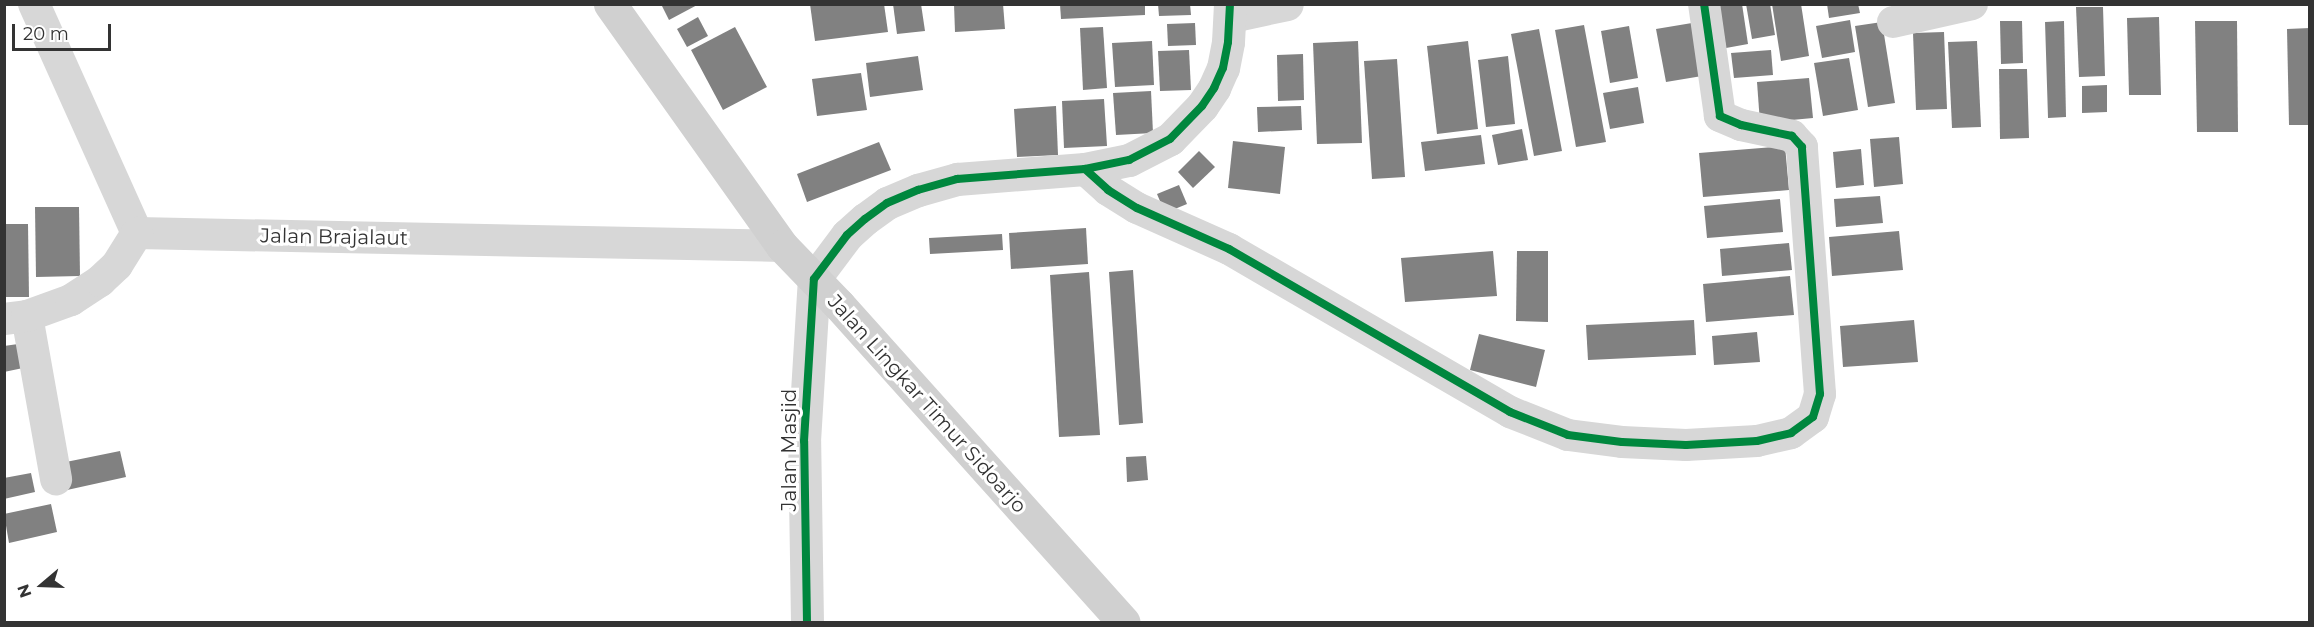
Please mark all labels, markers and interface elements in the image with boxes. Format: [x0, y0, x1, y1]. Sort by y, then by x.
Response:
scale bar [15, 12, 114, 50]
text: 20 m [23, 23, 69, 45]
street label: Jalan Brajalaut [260, 224, 408, 250]
street label: Jalan Lingkar Timur Sidoarjo [823, 290, 1031, 518]
street label: Jalan Masjid [777, 389, 801, 511]
north arrow [12, 555, 72, 615]
text: N [13, 582, 36, 600]

